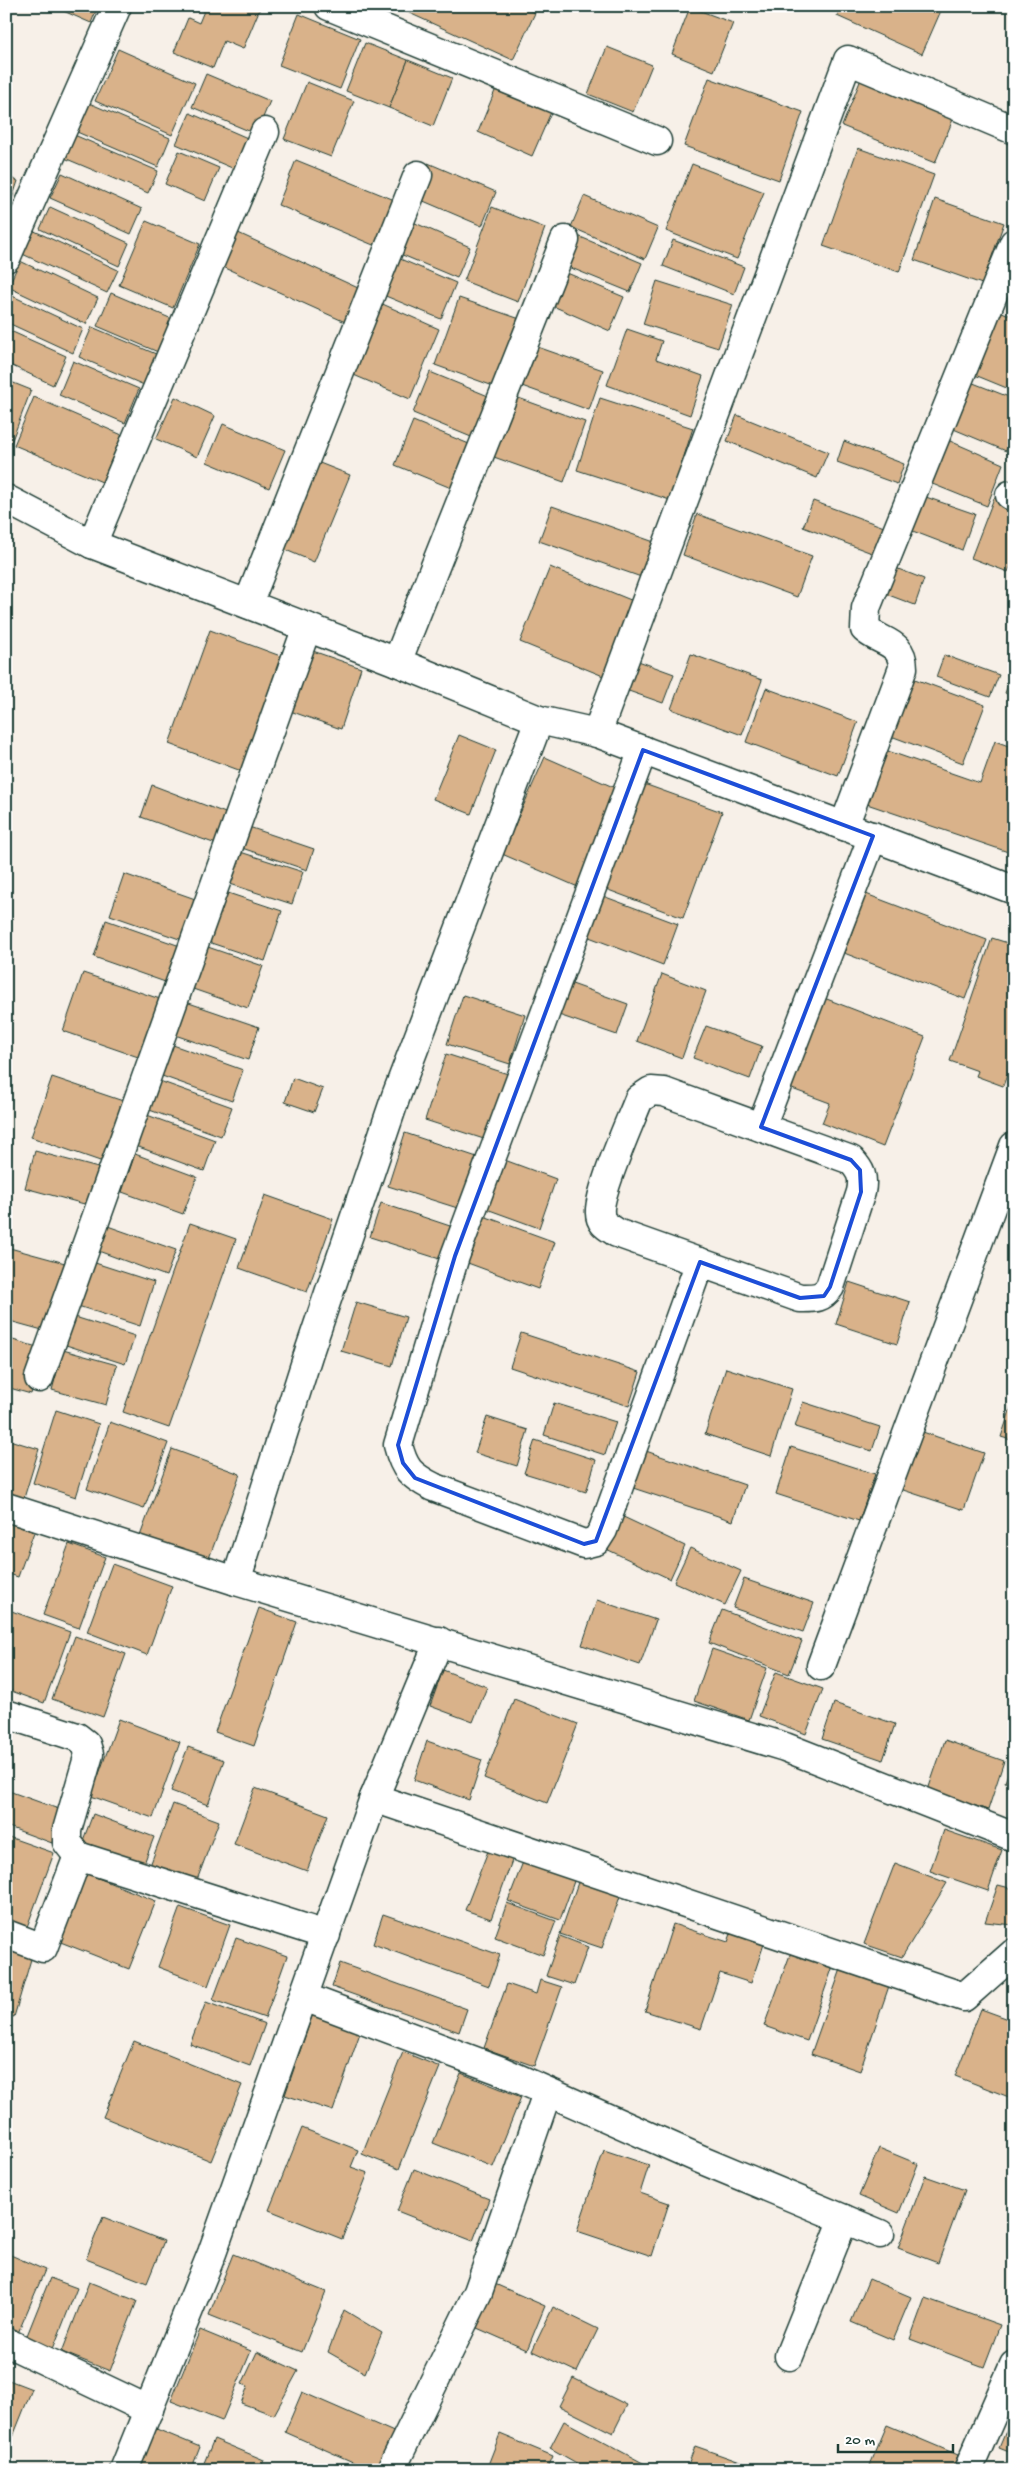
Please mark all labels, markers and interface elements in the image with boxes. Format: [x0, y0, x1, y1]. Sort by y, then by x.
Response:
scale bar [838, 2421, 952, 2453]
text: 20 m [845, 2432, 875, 2450]

